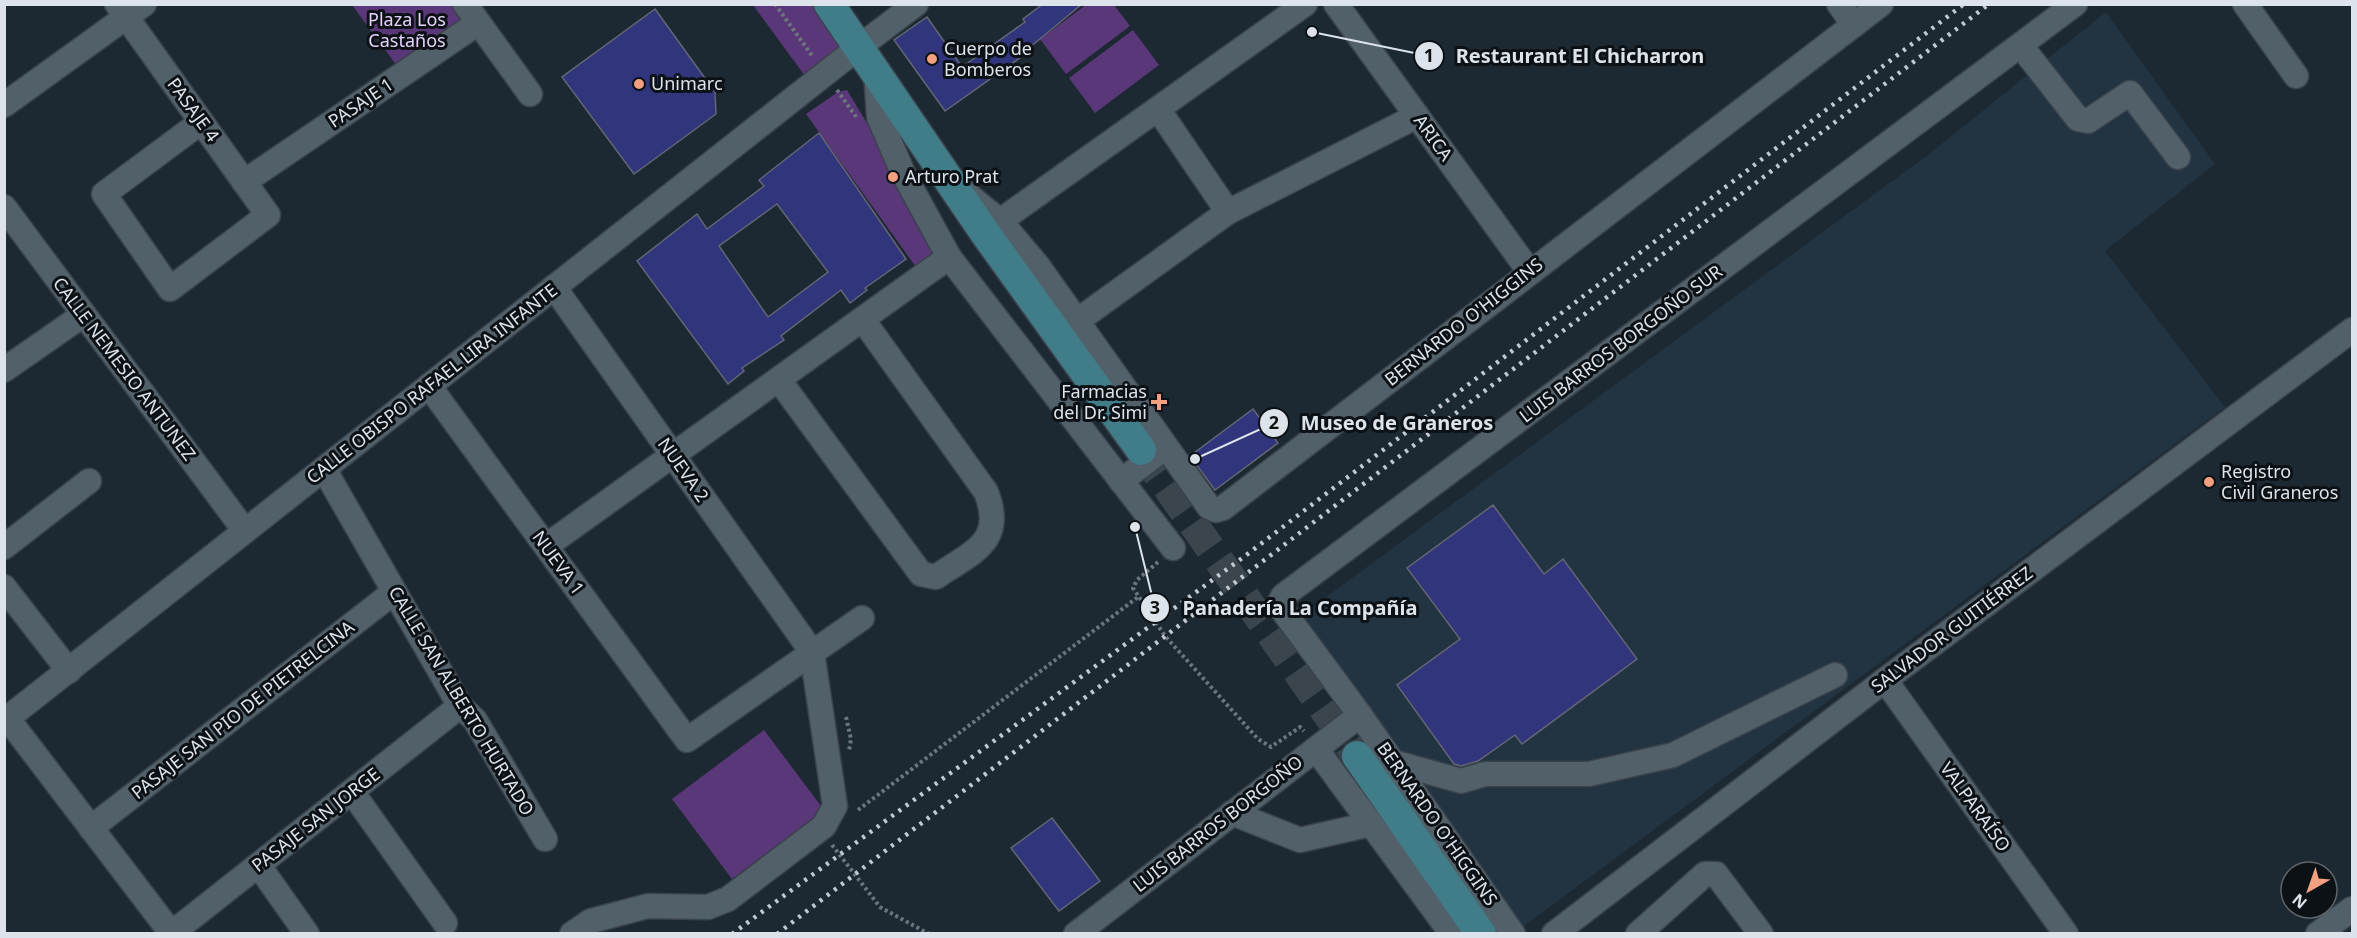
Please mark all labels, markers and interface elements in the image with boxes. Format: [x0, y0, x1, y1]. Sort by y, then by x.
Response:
park label: Plaza Los Castaños [368, 7, 446, 52]
place label: Cuerpo de Bomberos [944, 36, 1032, 81]
callout: Restaurant El Chicharron [1414, 37, 1716, 75]
text: Restaurant El Chicharron [1456, 42, 1704, 69]
text: 1 [1424, 43, 1434, 67]
marker: Cuerpo de Bomberos [925, 52, 939, 66]
place label: Unimarc [651, 71, 723, 95]
street label: PASAJE 1 [323, 72, 398, 133]
street label: PASAJE 4 [162, 73, 225, 146]
marker: Unimarc [632, 77, 646, 91]
street label: ARICA [1409, 109, 1459, 166]
place label: Arturo Prat [905, 164, 999, 188]
marker: Arturo Prat [886, 170, 900, 184]
street label: BERNARDO O'HIGGINS [1379, 252, 1548, 391]
street label: LUIS BARROS BORGOÑO SUR [1514, 259, 1727, 427]
street label: CALLE NEMESIO ANTUNEZ [48, 272, 202, 465]
street label: CALLE OBISPO RAFAEL LIRA INFANTE [301, 278, 562, 489]
place label: Farmacias del Dr. Simi [1053, 379, 1147, 424]
marker: Farmacias del Dr. Simi [1152, 395, 1166, 409]
callout: Museo de Graneros [1259, 404, 1505, 442]
text: Museo de Graneros [1301, 409, 1493, 436]
text: 2 [1269, 410, 1279, 434]
street label: NUEVA 2 [653, 432, 715, 506]
place label: Registro Civil Graneros [2221, 459, 2338, 504]
marker: Registro Civil Graneros [2202, 475, 2216, 489]
street label: NUEVA 1 [528, 526, 590, 599]
street label: SALVADOR GUITIÉRREZ [1866, 561, 2037, 698]
street label: CALLE SAN ALBERTO HURTADO [384, 581, 540, 820]
callout: Panadería La Compañía [1140, 589, 1429, 627]
text: Panadería La Compañía [1183, 594, 1417, 621]
text: 3 [1150, 595, 1160, 619]
street label: PASAJE SAN PIO DE PIETRELCINA [126, 614, 359, 804]
street label: BERNARDO O'HIGGINS [1372, 737, 1504, 910]
street label: LUIS BARROS BORGOÑO [1128, 749, 1307, 897]
street label: VALPARAÍSO [1935, 757, 2016, 856]
street label: PASAJE SAN JORGE [246, 762, 384, 877]
north arrow [2279, 860, 2339, 920]
text: N [2287, 889, 2311, 914]

